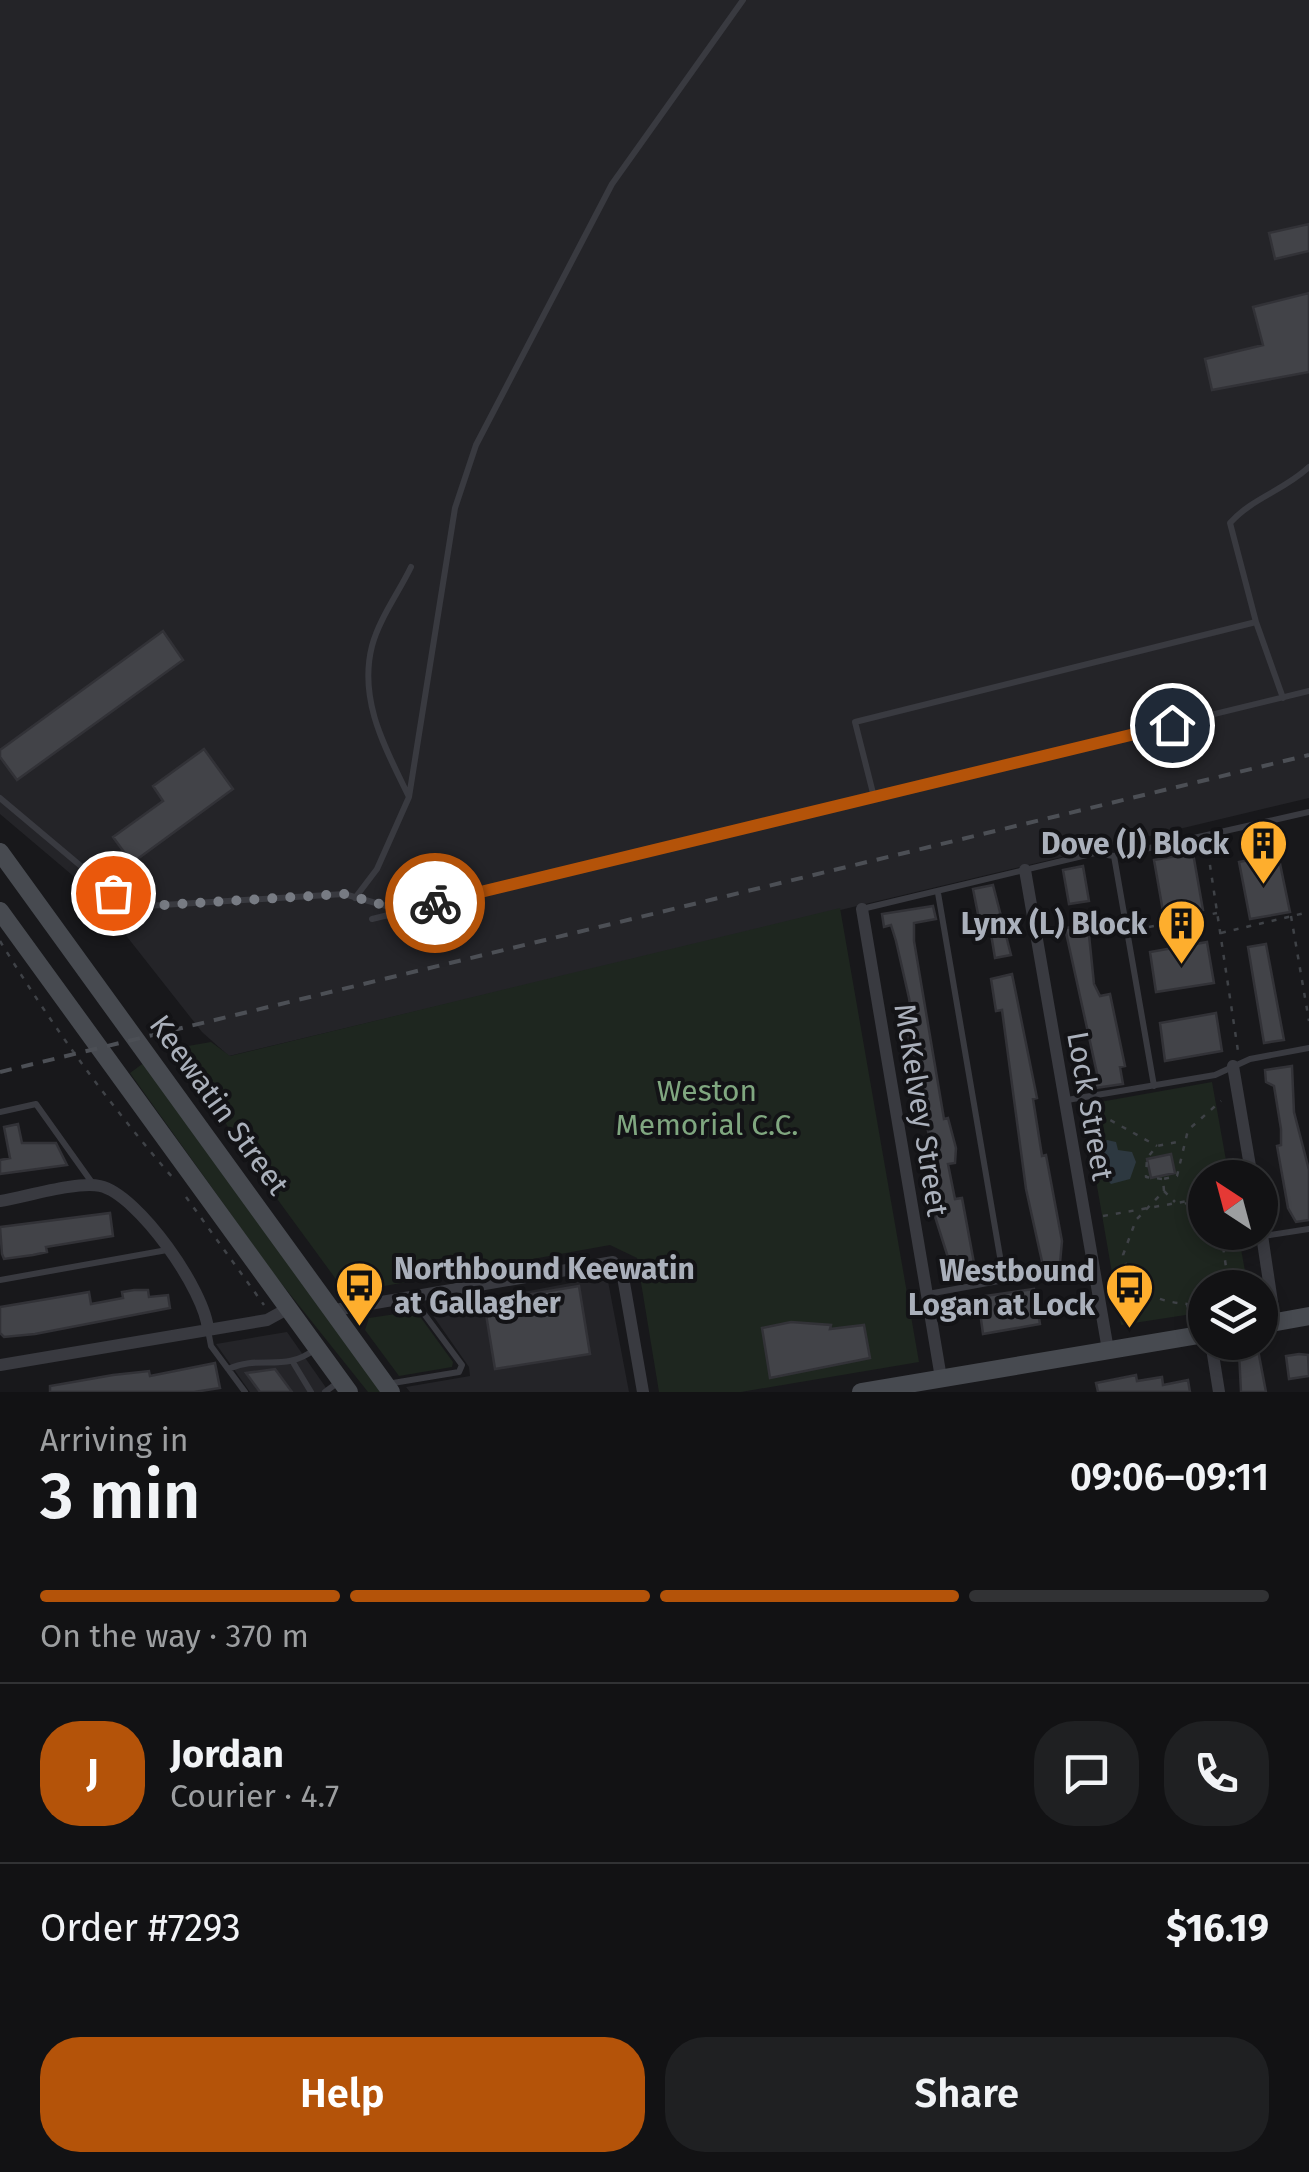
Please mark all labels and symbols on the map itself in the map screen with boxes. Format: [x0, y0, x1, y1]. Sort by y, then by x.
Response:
pin [1130, 683, 1215, 768]
building icon: Dove (J) Block [1238, 818, 1290, 886]
place label: Dove (J) Block [1041, 826, 1229, 862]
pin [71, 851, 156, 936]
courier [385, 853, 485, 953]
building icon: Lynx (L) Block [1156, 898, 1208, 966]
place label: Lynx (L) Block [961, 906, 1147, 942]
street label: McKelvey Street [886, 1001, 956, 1219]
street label: Keewatin Street [142, 1008, 296, 1202]
street label: Lock Street [1059, 1029, 1121, 1184]
park label: Weston Memorial C.C. [615, 1073, 799, 1143]
north arrow [1188, 1160, 1278, 1250]
place label: Northbound Keewatin at Gallagher [394, 1251, 695, 1321]
place label: Westbound Logan at Lock [908, 1253, 1095, 1323]
bus stop icon: Northbound Keewatin at Gallagher [333, 1260, 385, 1328]
bus stop icon: Westbound Logan at Lock [1104, 1262, 1156, 1330]

